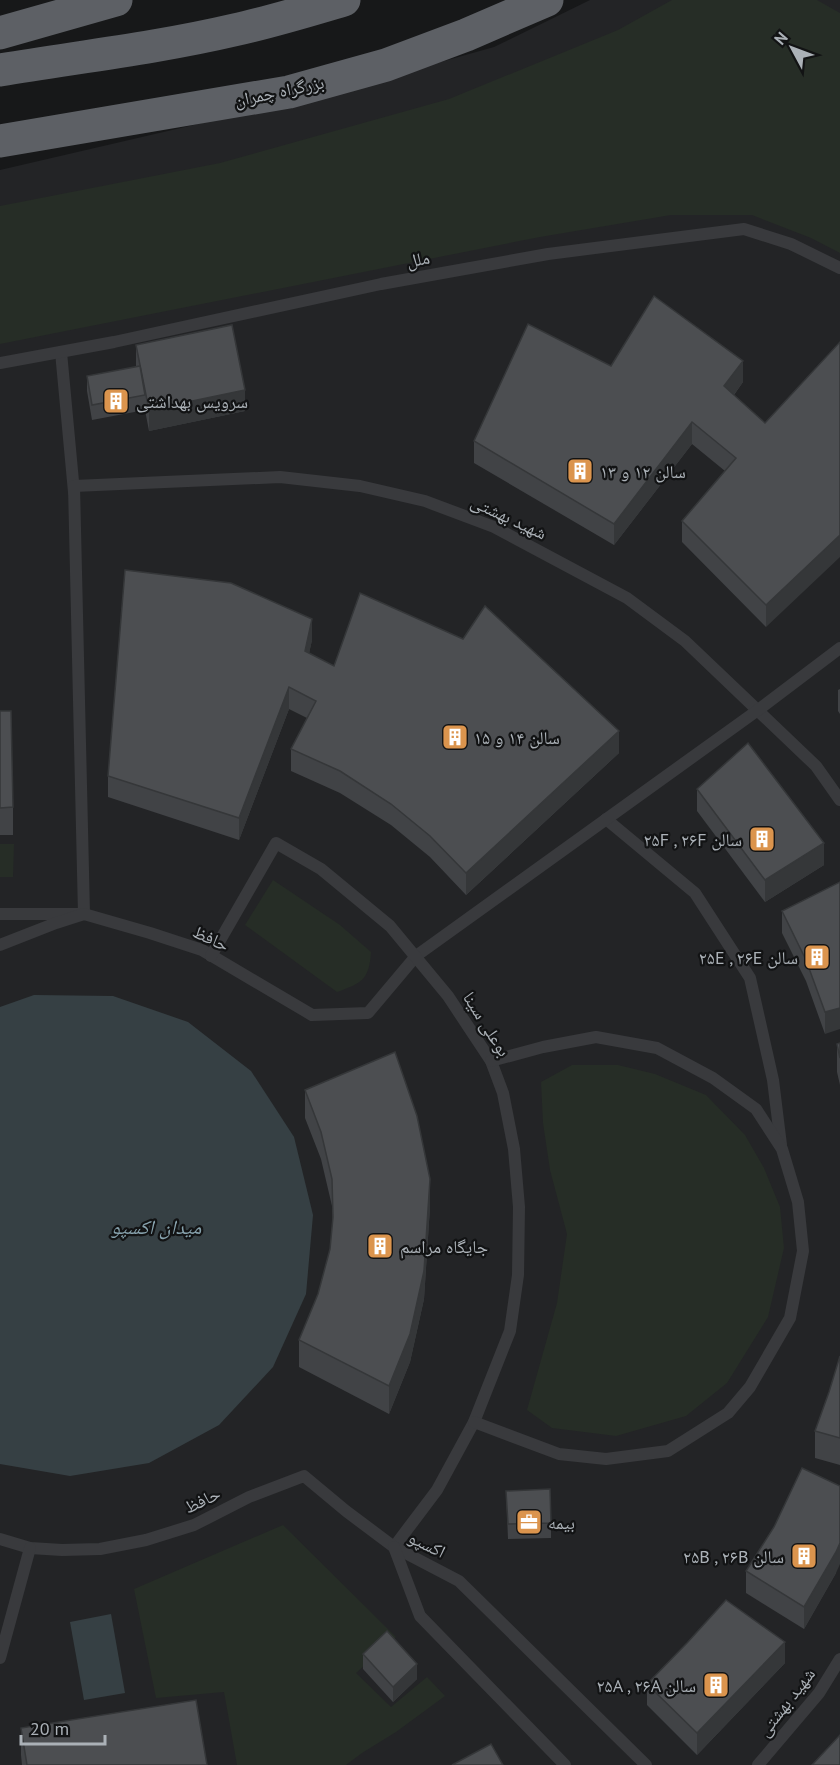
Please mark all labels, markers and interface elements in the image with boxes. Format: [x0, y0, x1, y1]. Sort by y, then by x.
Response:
north arrow [762, 18, 822, 78]
text: N [770, 28, 792, 49]
street label: بزرگراه چمران [232, 70, 326, 112]
street label: ملل [405, 246, 431, 272]
building icon: سرویس بهداشتی [101, 386, 131, 416]
place label: سرویس بهداشتی [136, 390, 248, 413]
building icon: سالن ۱۲ و ۱۳ [565, 456, 595, 486]
place label: سالن ۱۲ و ۱۳ [600, 460, 686, 483]
street label: شهید بهشتی [467, 489, 551, 545]
building icon: سالن ۱۴ و ۱۵ [440, 722, 470, 752]
place label: سالن ۱۴ و ۱۵ [474, 726, 560, 749]
building icon: ۲۵F , ۲۶F سالن [747, 824, 777, 854]
place label: ۲۵F , ۲۶F سالن [643, 828, 742, 851]
street label: حافظ [189, 920, 233, 956]
building icon: ۲۵E , ۲۶E سالن [802, 942, 832, 972]
place label: ۲۵E , ۲۶E سالن [699, 946, 798, 969]
street label: بوعلی سینا [458, 987, 516, 1061]
water label: میدان اکسپو [110, 1214, 201, 1240]
building icon: جایگاه مراسم [365, 1231, 395, 1261]
place label: جایگاه مراسم [400, 1235, 488, 1259]
street label: حافظ [180, 1481, 224, 1519]
office icon: بیمه [514, 1507, 544, 1537]
place label: بیمه [548, 1511, 575, 1534]
street label: اکسپو [405, 1525, 449, 1563]
building icon: ۲۵B , ۲۶B سالن [789, 1541, 819, 1571]
place label: ۲۵B , ۲۶B سالن [683, 1545, 784, 1568]
street label: شهید بهشتی [752, 1663, 820, 1741]
building icon: ۲۵A , ۲۶A سالن [701, 1670, 731, 1700]
place label: ۲۵A , ۲۶A سالن [597, 1674, 696, 1697]
scale bar [21, 1708, 105, 1746]
text: 20 m [30, 1717, 69, 1740]

